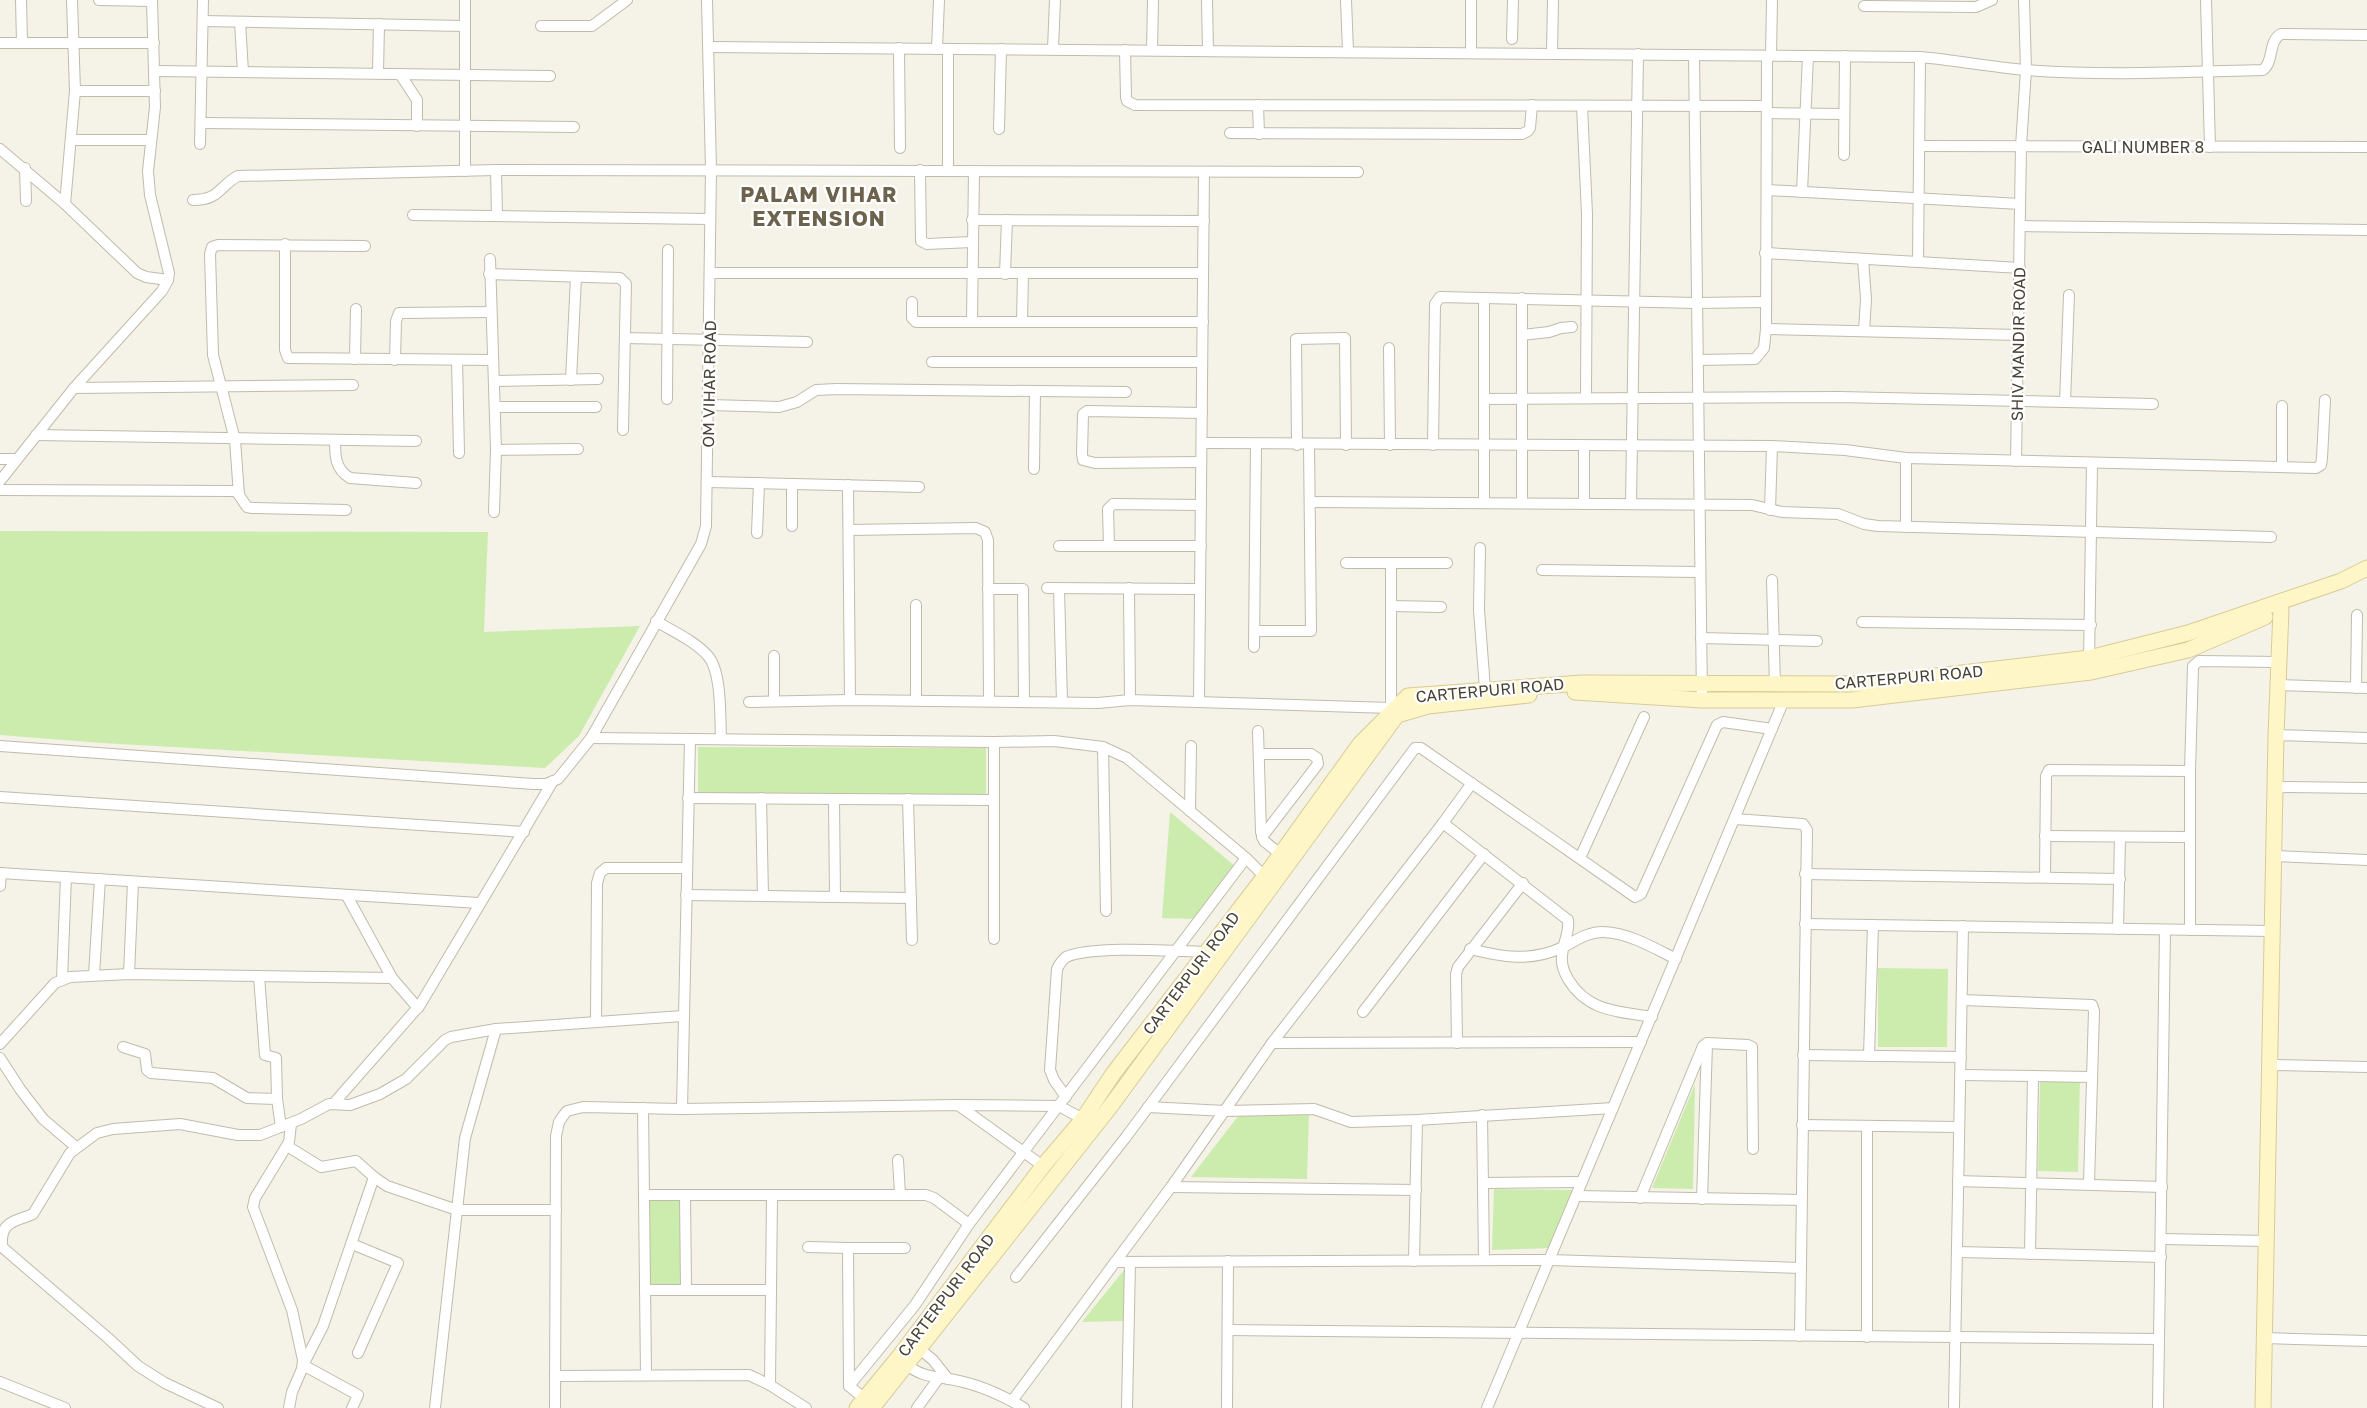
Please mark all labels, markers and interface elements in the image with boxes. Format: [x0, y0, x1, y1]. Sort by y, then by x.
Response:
street label: GALI NUMBER 8 [2082, 137, 2204, 157]
district label: PALAM VIHAR EXTENSION [740, 181, 898, 231]
street label: SHIV MANDIR ROAD [2007, 267, 2029, 421]
street label: OM VIHAR ROAD [698, 320, 720, 448]
street label: CARTERPURI ROAD [1834, 661, 1984, 693]
street label: CARTERPURI ROAD [1415, 674, 1565, 706]
street label: CARTERPURI ROAD [1138, 908, 1244, 1038]
street label: CARTERPURI ROAD [893, 1230, 999, 1360]

